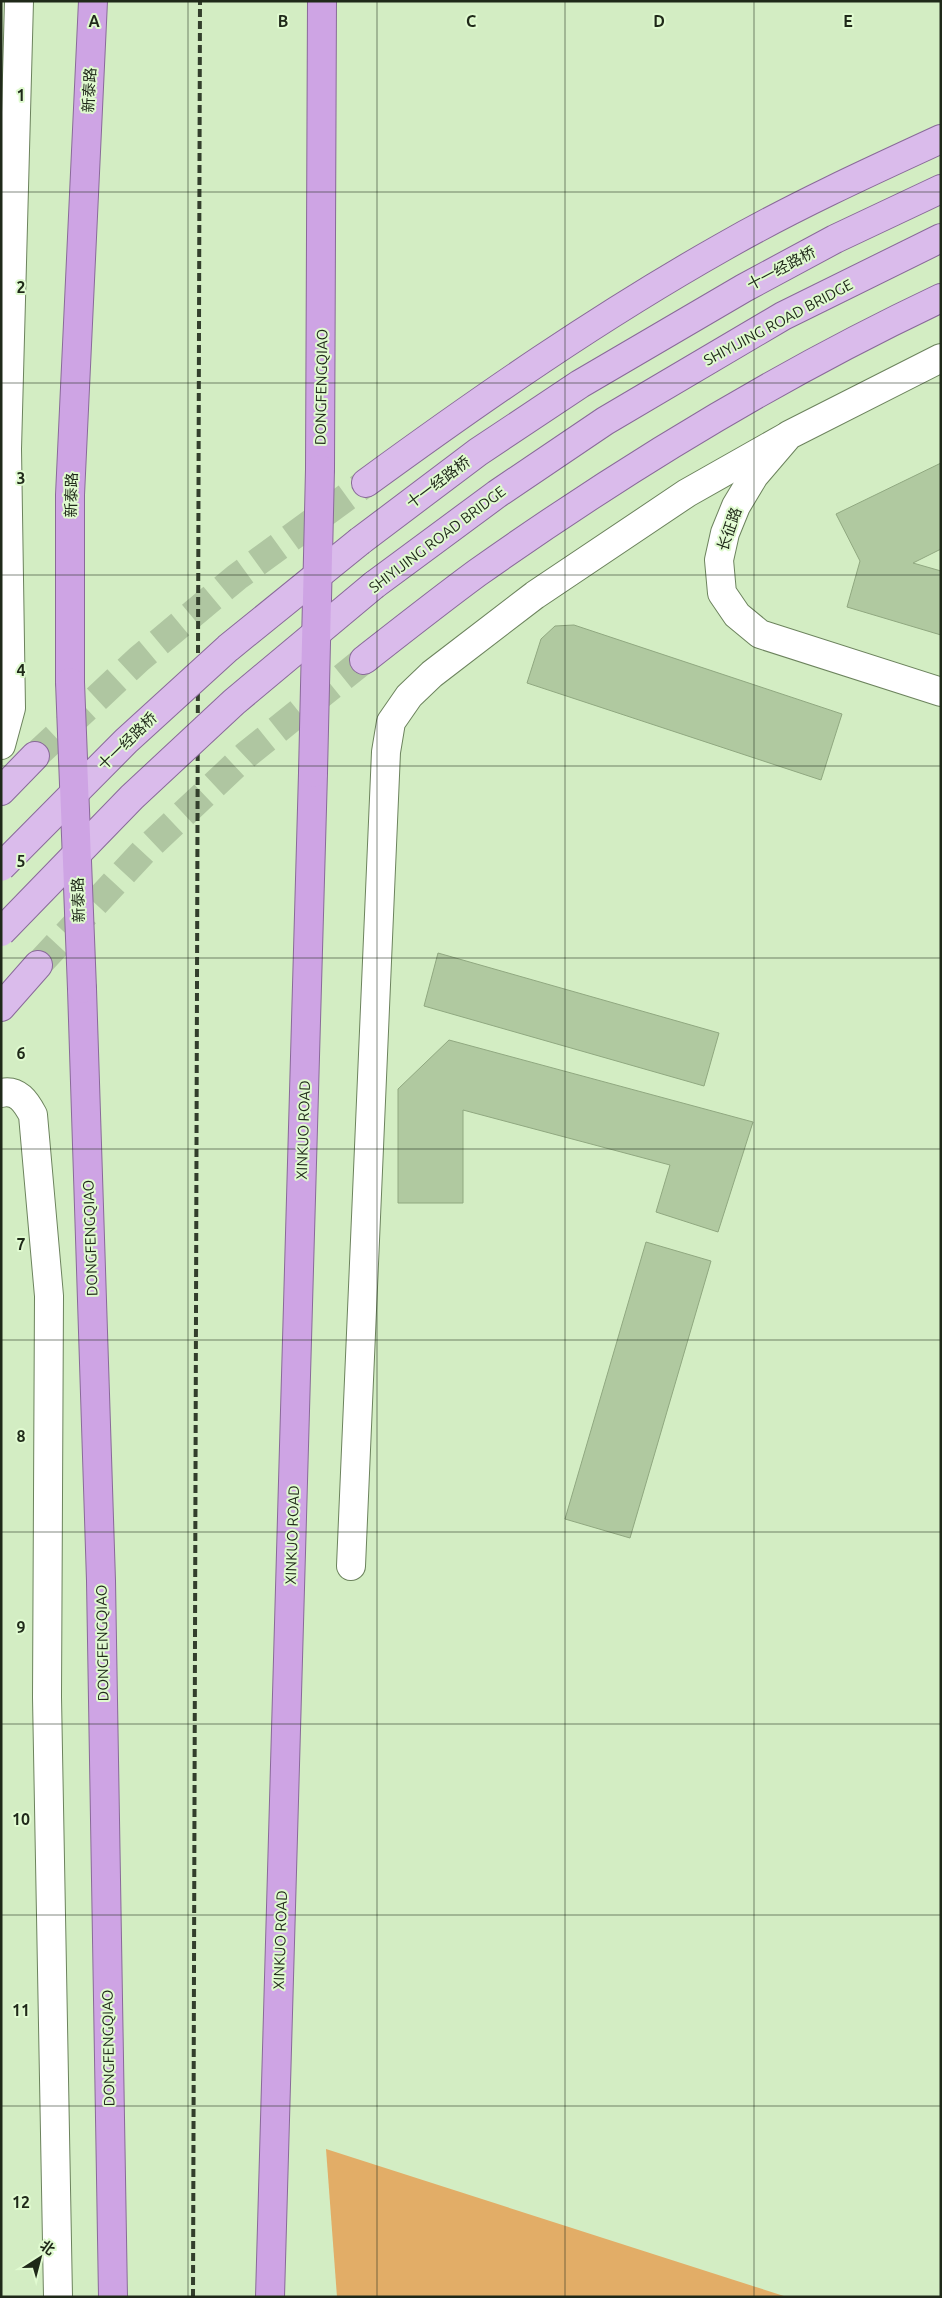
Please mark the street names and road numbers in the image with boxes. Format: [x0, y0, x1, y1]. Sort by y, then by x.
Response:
street label: 新泰路 [79, 67, 99, 113]
street label: 十一经路桥 [744, 243, 818, 293]
street label: SHIYIJING ROAD BRIDGE [701, 275, 855, 369]
street label: DONGFENGQIAO [311, 329, 331, 445]
street label: 十一经路桥 [403, 453, 473, 511]
street label: 新泰路 [62, 472, 80, 518]
street label: SHIYIJING ROAD BRIDGE [365, 482, 509, 596]
street label: 长征路 [714, 505, 744, 553]
street label: 十一经路桥 [94, 709, 160, 773]
street label: 新泰路 [69, 877, 87, 923]
street label: XINKUO ROAD [293, 1080, 313, 1180]
street label: DONGFENGQIAO [79, 1179, 101, 1297]
street label: XINKUO ROAD [282, 1485, 302, 1585]
street label: DONGFENGQIAO [92, 1585, 112, 1701]
street label: XINKUO ROAD [270, 1890, 290, 1990]
street label: DONGFENGQIAO [98, 1990, 118, 2106]

